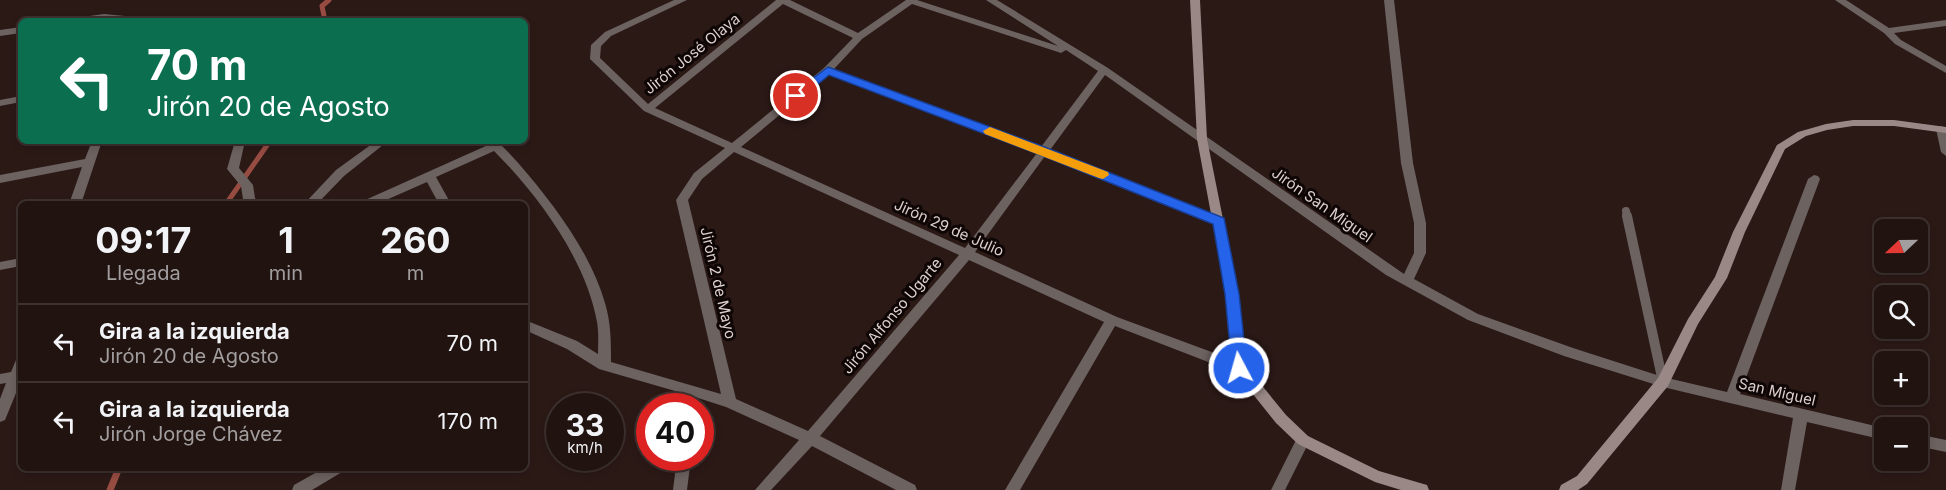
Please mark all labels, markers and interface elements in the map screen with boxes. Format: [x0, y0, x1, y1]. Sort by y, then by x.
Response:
street label: Jirón José Olaya [640, 9, 744, 98]
text: 70 m [147, 39, 247, 90]
icon: left [48, 42, 126, 120]
pin [770, 70, 821, 121]
icon: arrive [779, 79, 812, 112]
text: Jirón 20 de Agosto [147, 90, 390, 123]
street label: Jirón San Miguel [1268, 163, 1376, 246]
street label: Jirón 29 de Julio [891, 195, 1007, 260]
text: 09:17 [95, 218, 191, 262]
text: 1 [278, 218, 294, 262]
text: 260 [380, 218, 451, 262]
north arrow [1874, 219, 1928, 273]
map controls [1874, 219, 1928, 471]
street label: Jirón 2 de Mayo [696, 225, 741, 341]
street label: Jirón Alfonso Ugarte [837, 254, 946, 378]
text: Llegada [106, 261, 181, 285]
text: min [269, 261, 303, 285]
text: m [407, 261, 424, 285]
button: search [1874, 285, 1928, 339]
text: Gira a la izquierda [99, 318, 290, 344]
icon: left [48, 327, 81, 360]
text: 70 m [447, 330, 498, 356]
position arrow [1207, 336, 1271, 400]
text: Jirón 20 de Agosto [99, 344, 279, 368]
button: + [1874, 351, 1928, 405]
street label: San Miguel [1737, 373, 1818, 410]
speed limit sign: 40 [636, 393, 714, 471]
text: Gira a la izquierda [99, 396, 290, 422]
icon: left [48, 405, 81, 438]
text: 33 [566, 407, 604, 443]
text: 170 m [438, 408, 498, 434]
button: − [1874, 417, 1928, 471]
text: Jirón Jorge Chávez [99, 422, 283, 446]
text: km/h [567, 438, 603, 457]

